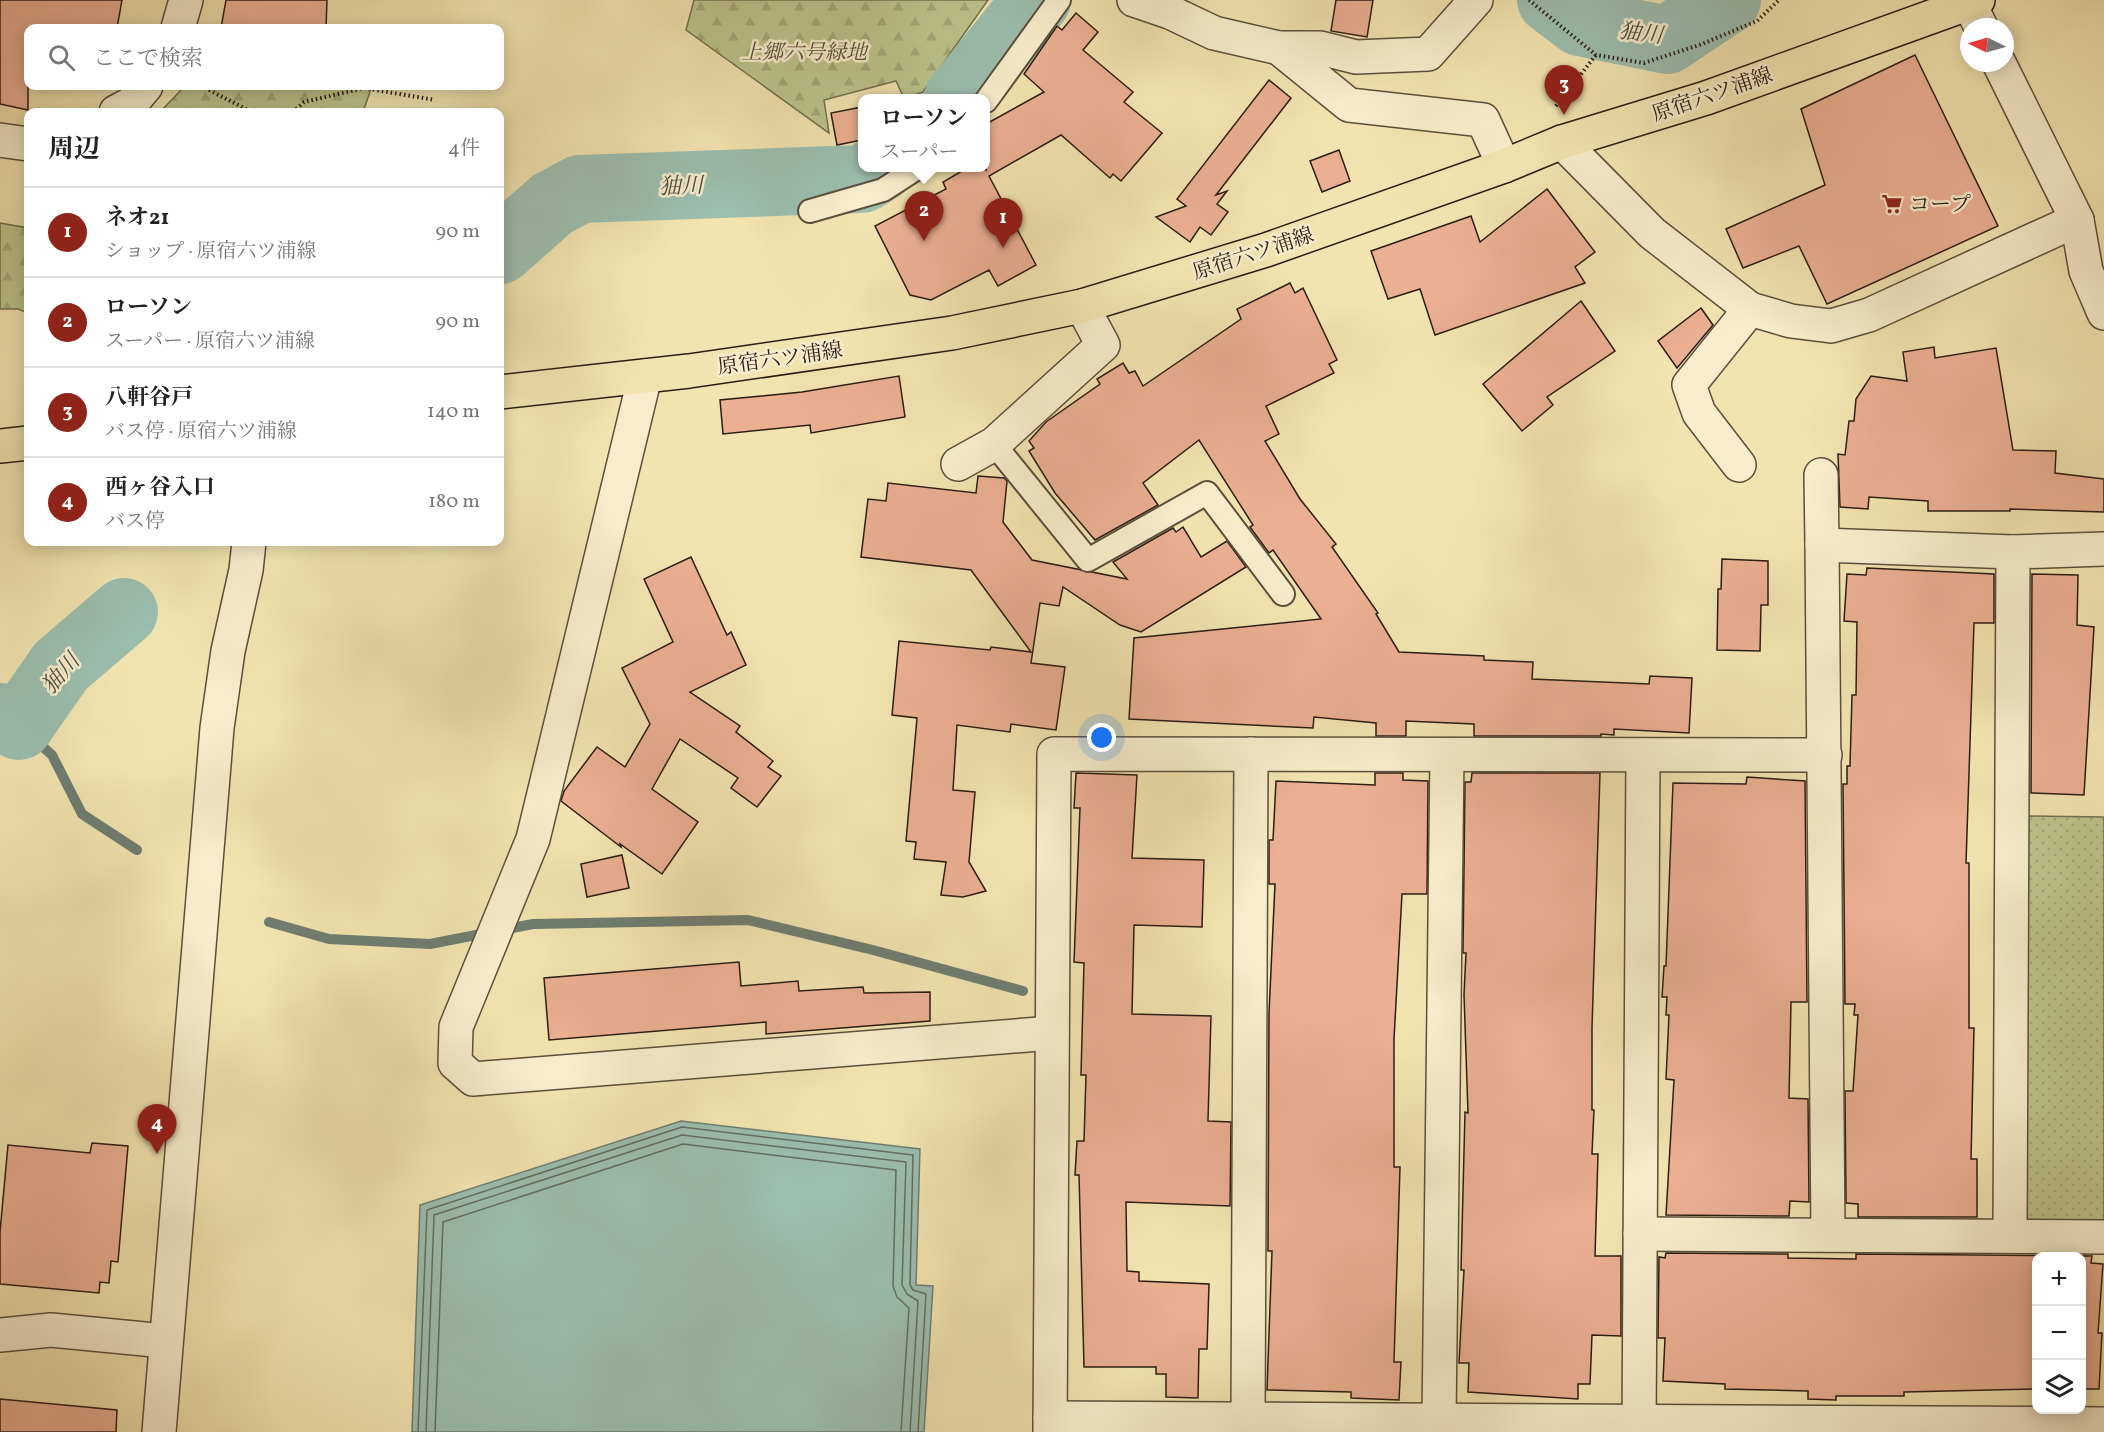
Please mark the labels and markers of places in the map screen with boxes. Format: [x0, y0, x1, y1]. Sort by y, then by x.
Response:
pin: 3 [1544, 66, 1584, 115]
place label: コープ [1909, 191, 1971, 220]
pin: 2 [904, 192, 944, 241]
supermarket icon: コープ [1880, 192, 1904, 216]
pin: 1 [984, 198, 1022, 248]
pin: 4 [138, 1104, 176, 1154]

